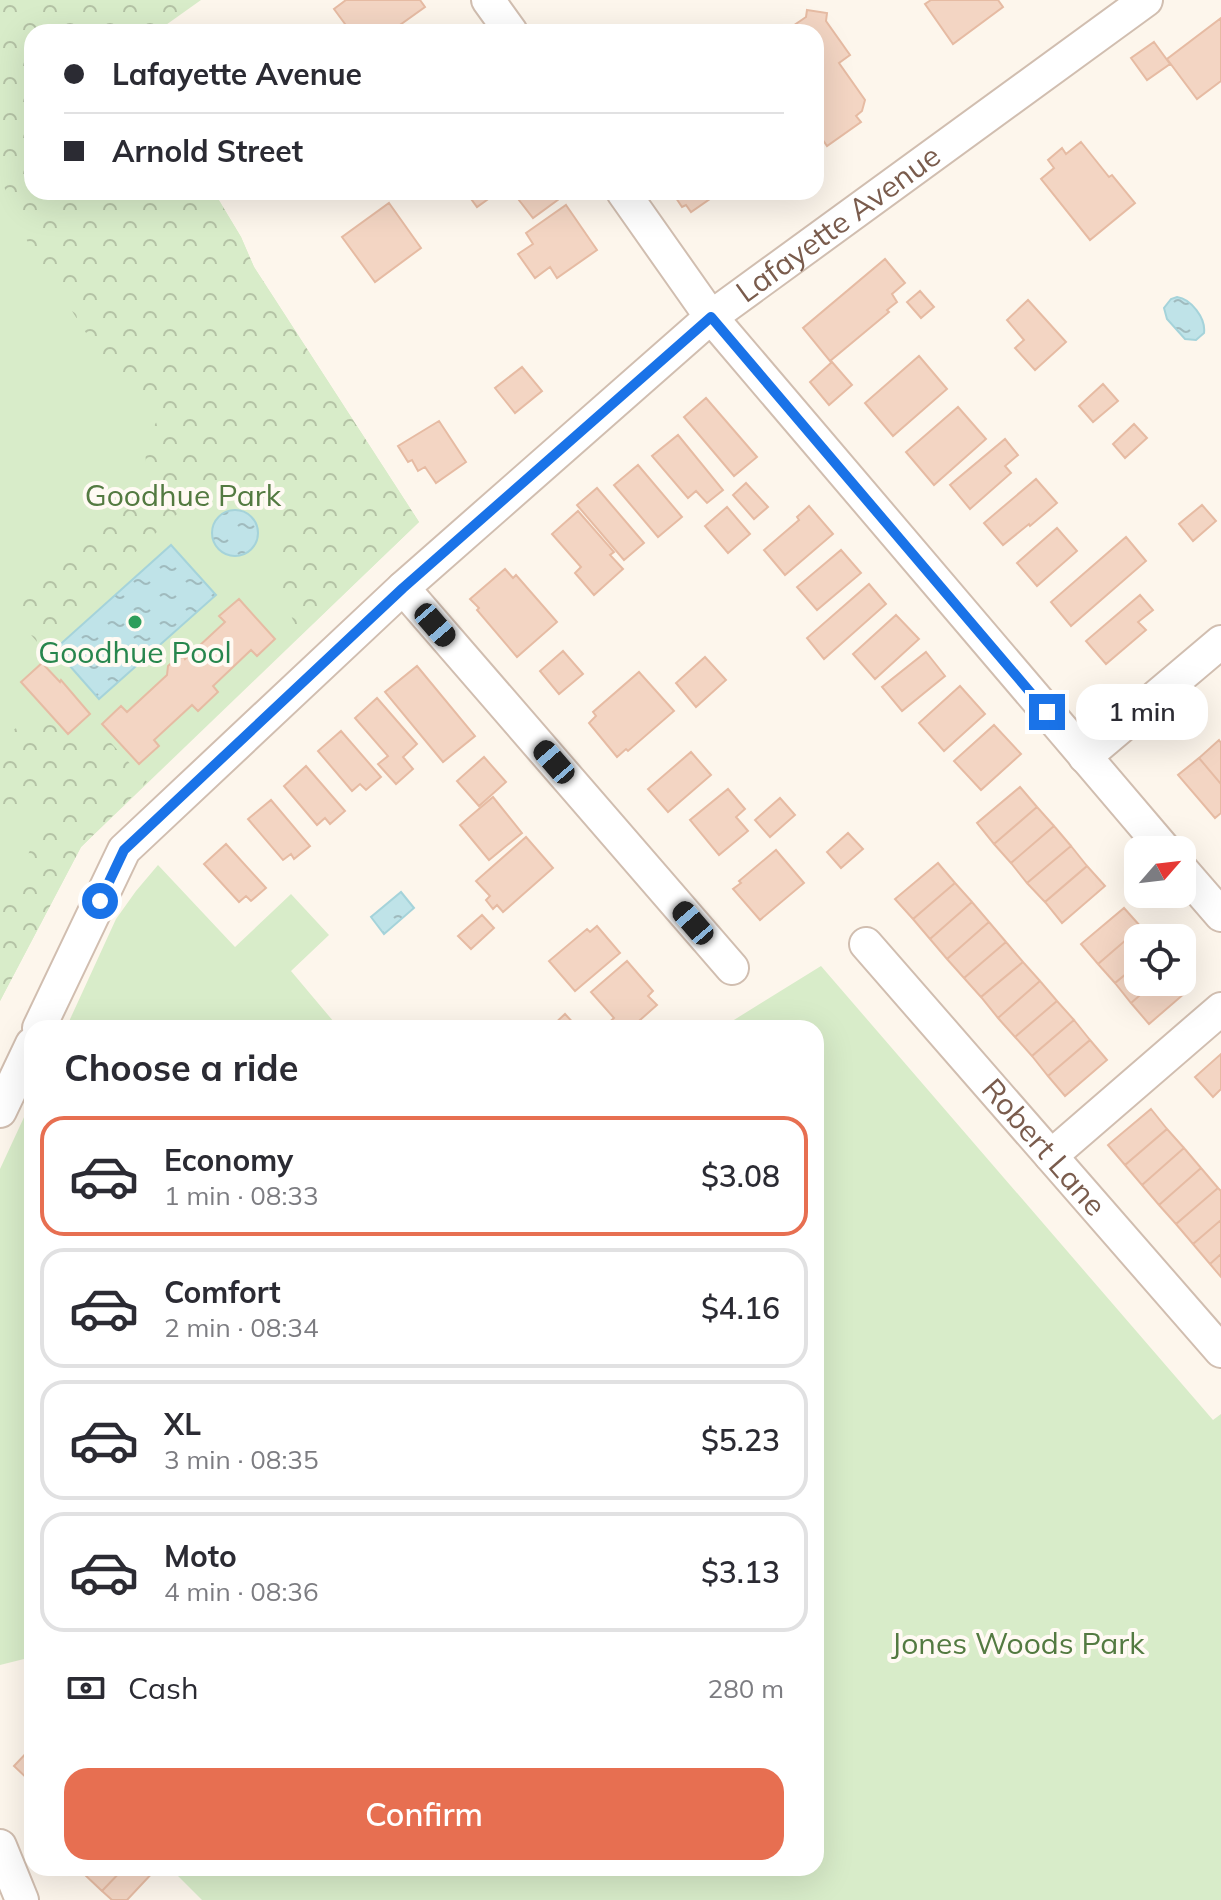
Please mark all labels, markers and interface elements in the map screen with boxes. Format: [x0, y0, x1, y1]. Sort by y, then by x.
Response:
text: Lafayette Avenue [112, 55, 362, 93]
text: Arnold Street [112, 132, 303, 170]
street label: Lafayette Avenue [728, 136, 947, 310]
park label: Goodhue Park [85, 476, 282, 514]
car [410, 599, 460, 651]
marker: Goodhue Pool [126, 613, 144, 631]
place label: Goodhue Pool [38, 633, 232, 671]
callout: 1 min [1075, 684, 1207, 740]
route end [1029, 694, 1065, 730]
text: 1 min [1108, 695, 1176, 728]
car [529, 736, 579, 788]
north arrow [1124, 836, 1196, 908]
map controls [1124, 836, 1196, 996]
route start [82, 883, 118, 919]
car [668, 897, 718, 949]
button: locate [1124, 924, 1196, 996]
text: Choose a ride [64, 1045, 298, 1090]
street label: Robert Lane [974, 1070, 1114, 1223]
icon: car [68, 1140, 140, 1212]
text: Economy [164, 1141, 293, 1179]
text: $3.08 [701, 1157, 780, 1195]
text: 1 min · 08:33 [164, 1179, 319, 1212]
icon: car [68, 1272, 140, 1344]
text: Comfort [164, 1273, 281, 1311]
text: $4.16 [701, 1289, 780, 1327]
text: 2 min · 08:34 [164, 1311, 319, 1344]
icon: car [68, 1404, 140, 1476]
text: XL [164, 1405, 201, 1443]
text: $5.23 [701, 1421, 780, 1459]
text: 3 min · 08:35 [164, 1443, 319, 1476]
icon: car [68, 1536, 140, 1608]
text: Moto [164, 1537, 237, 1575]
text: $3.13 [701, 1553, 780, 1591]
text: 4 min · 08:36 [164, 1575, 319, 1608]
park label: Jones Woods Park [891, 1624, 1145, 1662]
icon: cash [64, 1666, 108, 1710]
text: Cash [128, 1669, 199, 1707]
text: 280 m [708, 1672, 784, 1705]
button: Confirm [64, 1768, 784, 1860]

